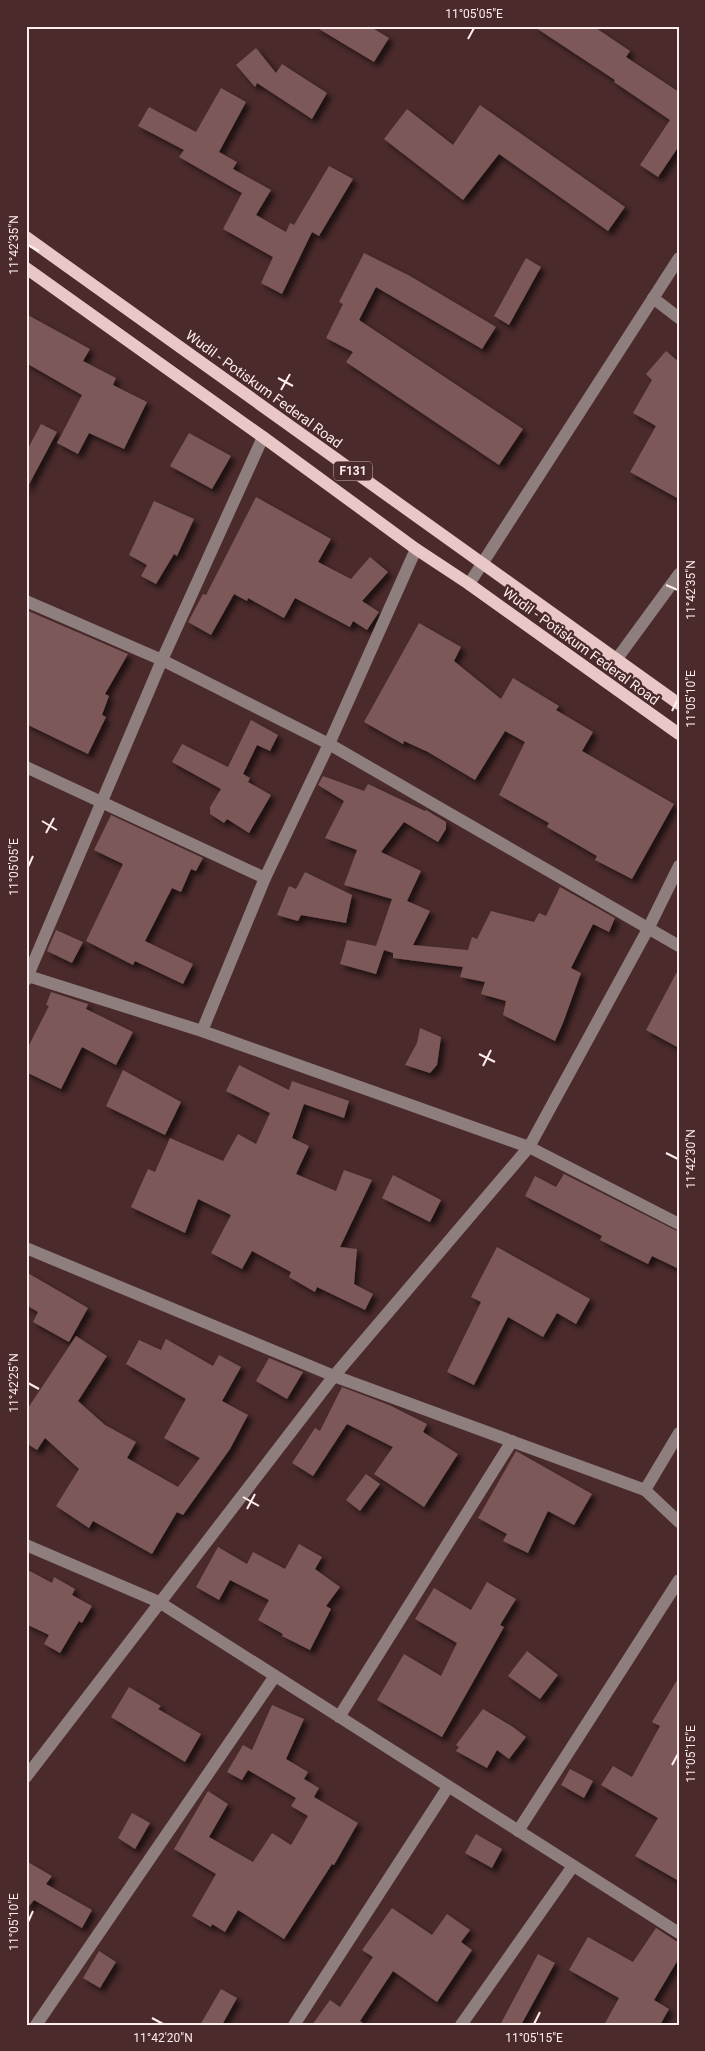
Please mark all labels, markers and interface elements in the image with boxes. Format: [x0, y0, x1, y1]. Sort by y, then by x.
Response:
text: 11°05'05"E [445, 7, 503, 21]
text: 11°42'35"N [7, 215, 21, 275]
street label: Wudil - Potiskum Federal Road [183, 327, 345, 451]
road number: F131 [334, 462, 372, 481]
text: 11°42'35"N [684, 560, 698, 620]
street label: Wudil - Potiskum Federal Road [500, 584, 662, 708]
text: 11°05'10"E [684, 670, 698, 728]
text: 11°05'05"E [7, 838, 21, 896]
text: 11°42'30"N [684, 1129, 698, 1189]
text: 11°42'25"N [7, 1353, 21, 1413]
text: 11°05'15"E [684, 1725, 698, 1783]
text: 11°05'10"E [7, 1893, 21, 1951]
text: 11°42'20"N [133, 2031, 193, 2045]
text: 11°05'15"E [505, 2031, 563, 2045]

